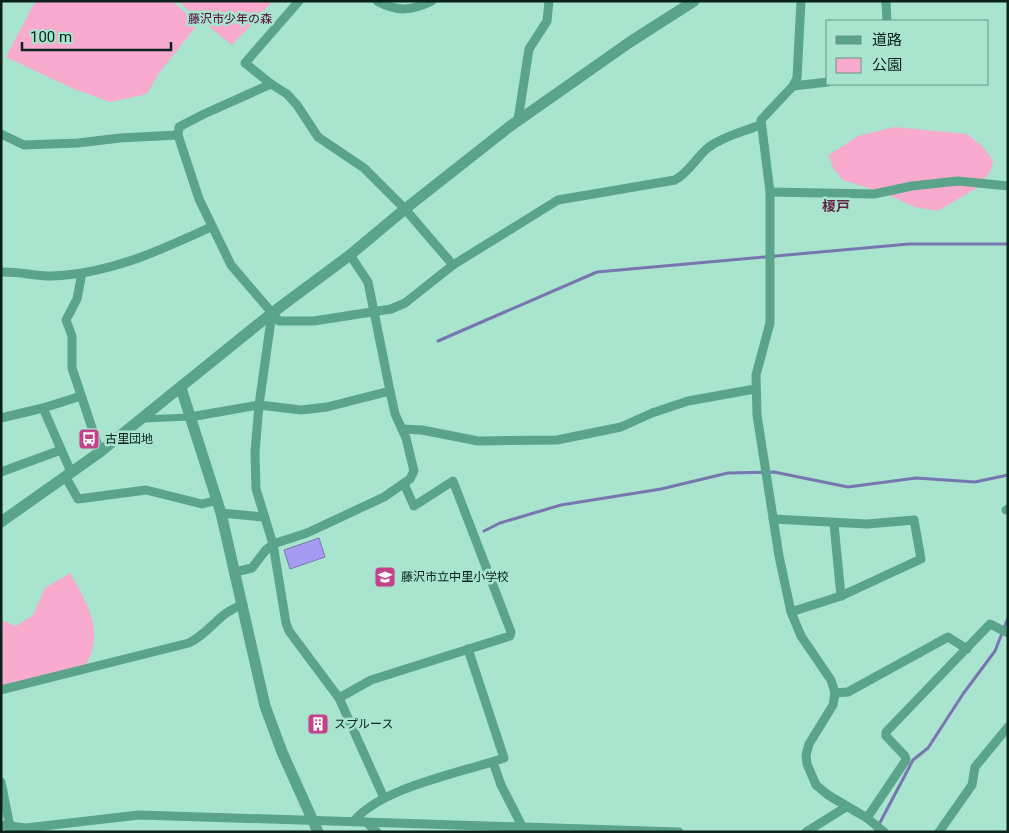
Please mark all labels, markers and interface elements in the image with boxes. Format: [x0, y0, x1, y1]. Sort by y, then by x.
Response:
park label: 藤沢市少年の森 [188, 12, 272, 26]
scale bar [22, 20, 171, 52]
legend [826, 20, 989, 85]
text: 100 m [30, 28, 72, 46]
text: 道路 [872, 31, 902, 49]
text: 公園 [872, 56, 902, 74]
district label: 榎戸 [822, 198, 850, 214]
bus stop icon: 古里団地 [77, 427, 101, 451]
place label: 古里団地 [105, 432, 153, 446]
school or university icon: 藤沢市立中里小学校 [373, 565, 397, 589]
place label: 藤沢市立中里小学校 [401, 570, 509, 584]
building icon: スプルース [306, 712, 330, 736]
place label: スプルース [334, 717, 393, 731]

